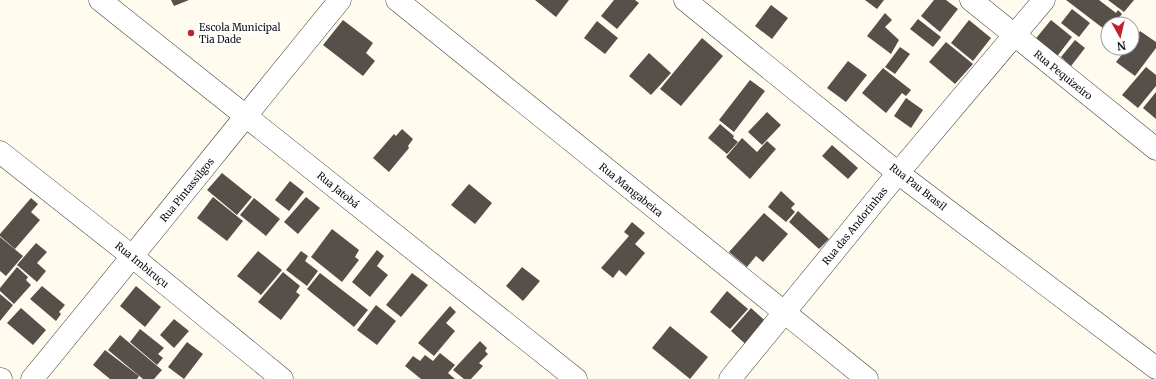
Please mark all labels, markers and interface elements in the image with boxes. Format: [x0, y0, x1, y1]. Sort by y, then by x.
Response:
north arrow [1100, 16, 1140, 56]
place label: Escola Municipal Tia Dade [199, 21, 281, 46]
marker: Escola Municipal Tia Dade [186, 28, 196, 38]
text: N [1116, 38, 1127, 53]
street label: Rua Pequizeiro [1031, 47, 1095, 103]
street label: Rua Pintassilgos [157, 155, 217, 225]
street label: Rua Mangabeira [596, 160, 666, 220]
street label: Rua Pau Brasil [887, 161, 949, 213]
street label: Rua Jatobá [314, 169, 362, 211]
street label: Rua das Andorinhas [820, 184, 890, 268]
street label: Rua Imbiruçu [112, 239, 172, 291]

